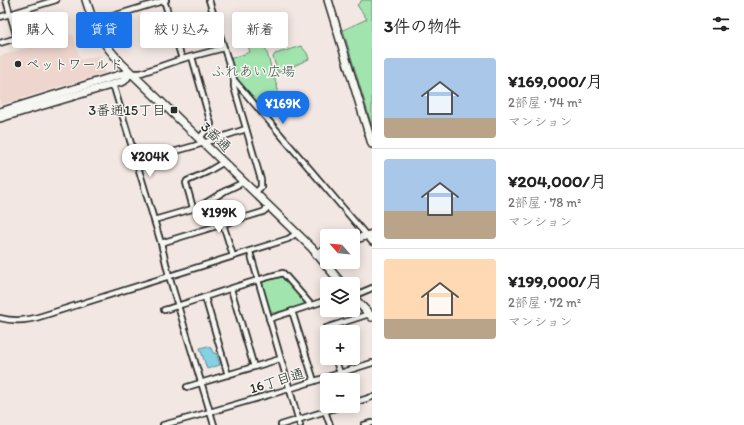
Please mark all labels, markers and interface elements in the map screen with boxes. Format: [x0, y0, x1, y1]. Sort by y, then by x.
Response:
chip: 購入 [12, 12, 68, 48]
chip: 賃貸 [76, 12, 132, 48]
chip: 絞り込み [140, 12, 224, 48]
chip: 新着 [232, 12, 288, 48]
icon: filters [710, 13, 732, 35]
text: 3件の物件 [384, 16, 461, 36]
place label: ペットワールド [26, 56, 123, 73]
marker: ペットワールド [13, 59, 23, 69]
park label: ふれあい広場 [211, 63, 295, 80]
text: ¥169,000/月 [508, 71, 603, 91]
icon: home [416, 74, 464, 122]
pin: ¥169K [255, 91, 311, 125]
text: 2部屋 · 74 m² [508, 95, 582, 110]
text: ¥169K [265, 96, 301, 111]
place label: 3番通15丁目 [89, 102, 166, 119]
marker: 3番通15丁目 [169, 105, 179, 115]
text: マンション [508, 114, 572, 129]
street label: 3番通 [197, 119, 235, 155]
pin: ¥204K [122, 144, 178, 178]
text: ¥204K [131, 149, 169, 164]
text: ¥204,000/月 [508, 171, 607, 191]
icon: home [416, 175, 464, 223]
text: 2部屋 · 78 m² [508, 195, 581, 210]
pin: ¥199K [191, 200, 247, 234]
text: ¥199K [201, 205, 237, 220]
text: マンション [508, 214, 572, 229]
north arrow [320, 229, 360, 269]
map controls [320, 229, 360, 413]
text: ¥199,000/月 [508, 271, 603, 291]
icon: home [416, 275, 464, 323]
button: layers [320, 277, 360, 317]
text: 2部屋 · 72 m² [508, 295, 581, 310]
text: マンション [508, 314, 572, 329]
button: + [320, 325, 360, 365]
street label: 16丁目通 [248, 365, 306, 397]
button: − [320, 373, 360, 413]

